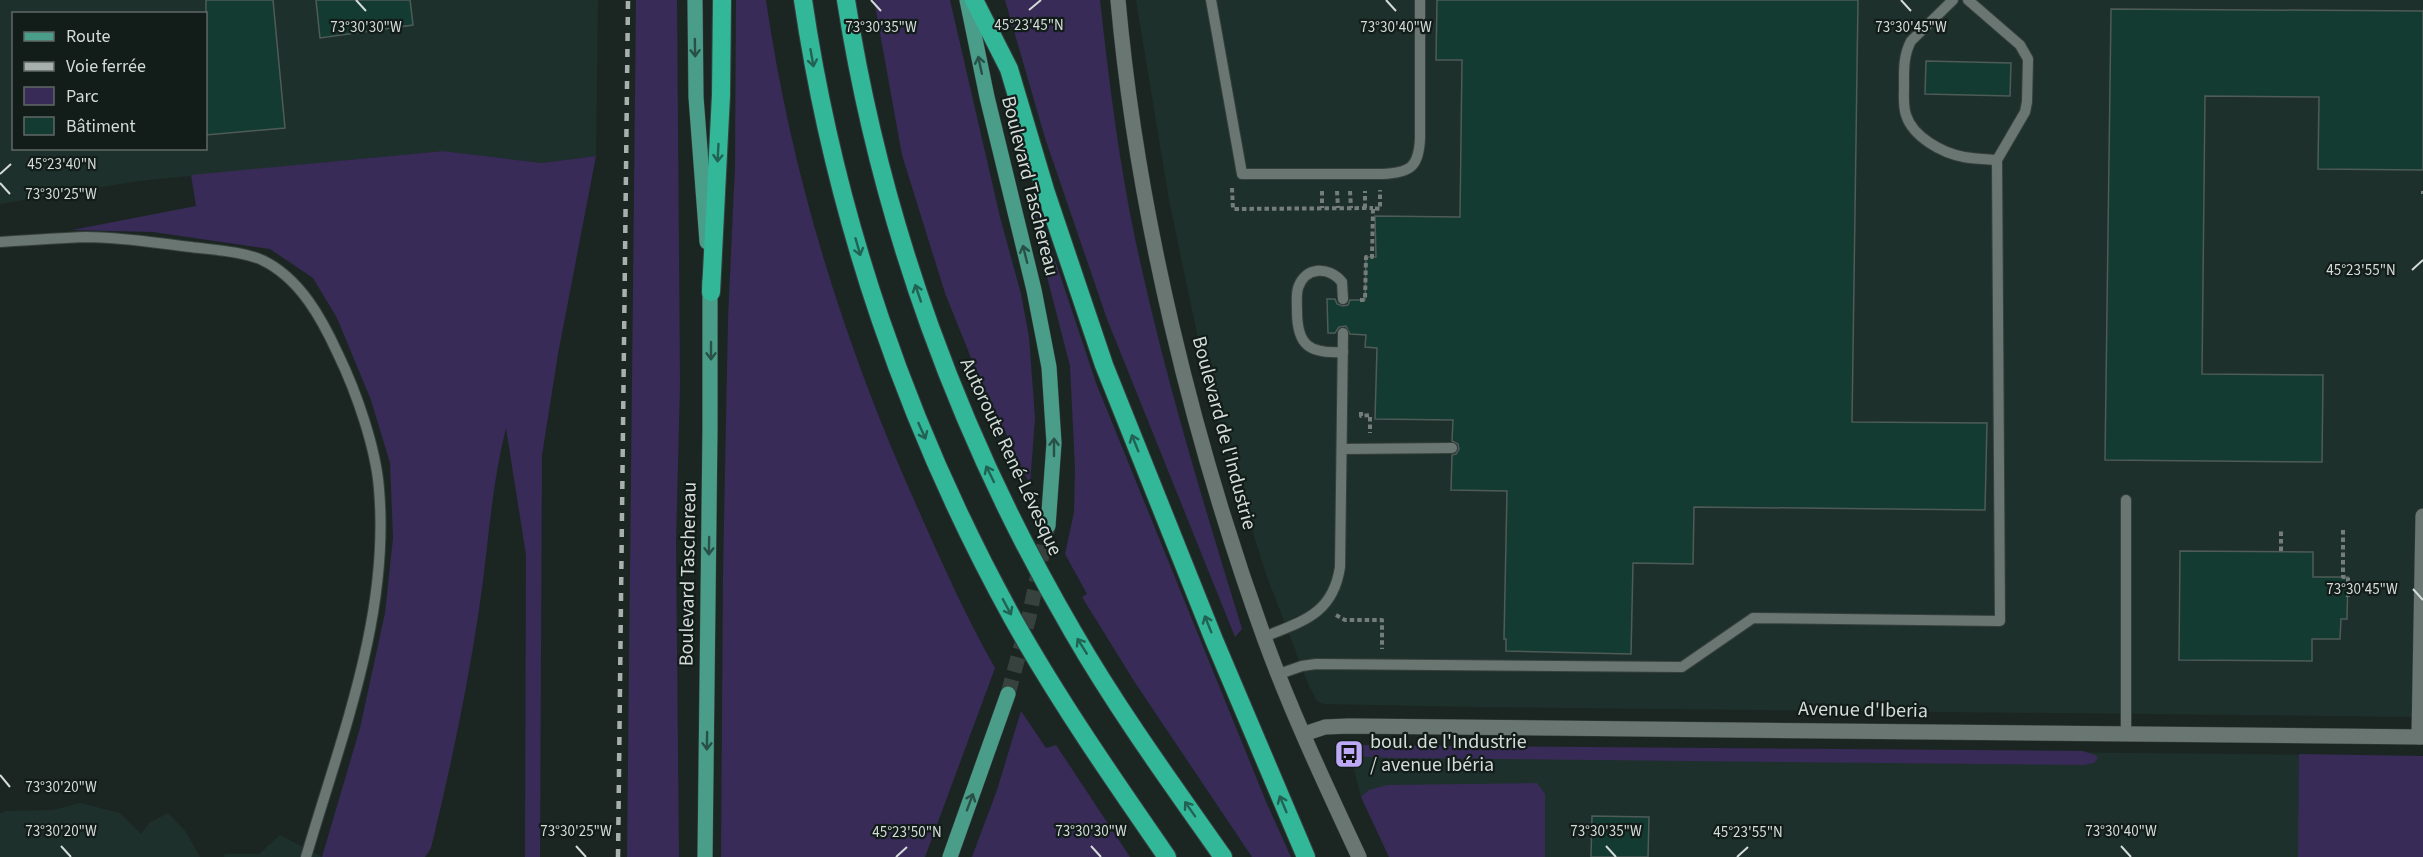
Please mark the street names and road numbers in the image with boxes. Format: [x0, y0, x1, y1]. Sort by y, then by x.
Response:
street label: Boulevard Taschereau [994, 93, 1066, 279]
street label: Boulevard de l'Industrie [1185, 333, 1263, 533]
street label: Autoroute René-Lévesque [953, 354, 1069, 560]
street label: Boulevard Taschereau [672, 482, 704, 666]
street label: Avenue d'Iberia [1798, 695, 1928, 725]

